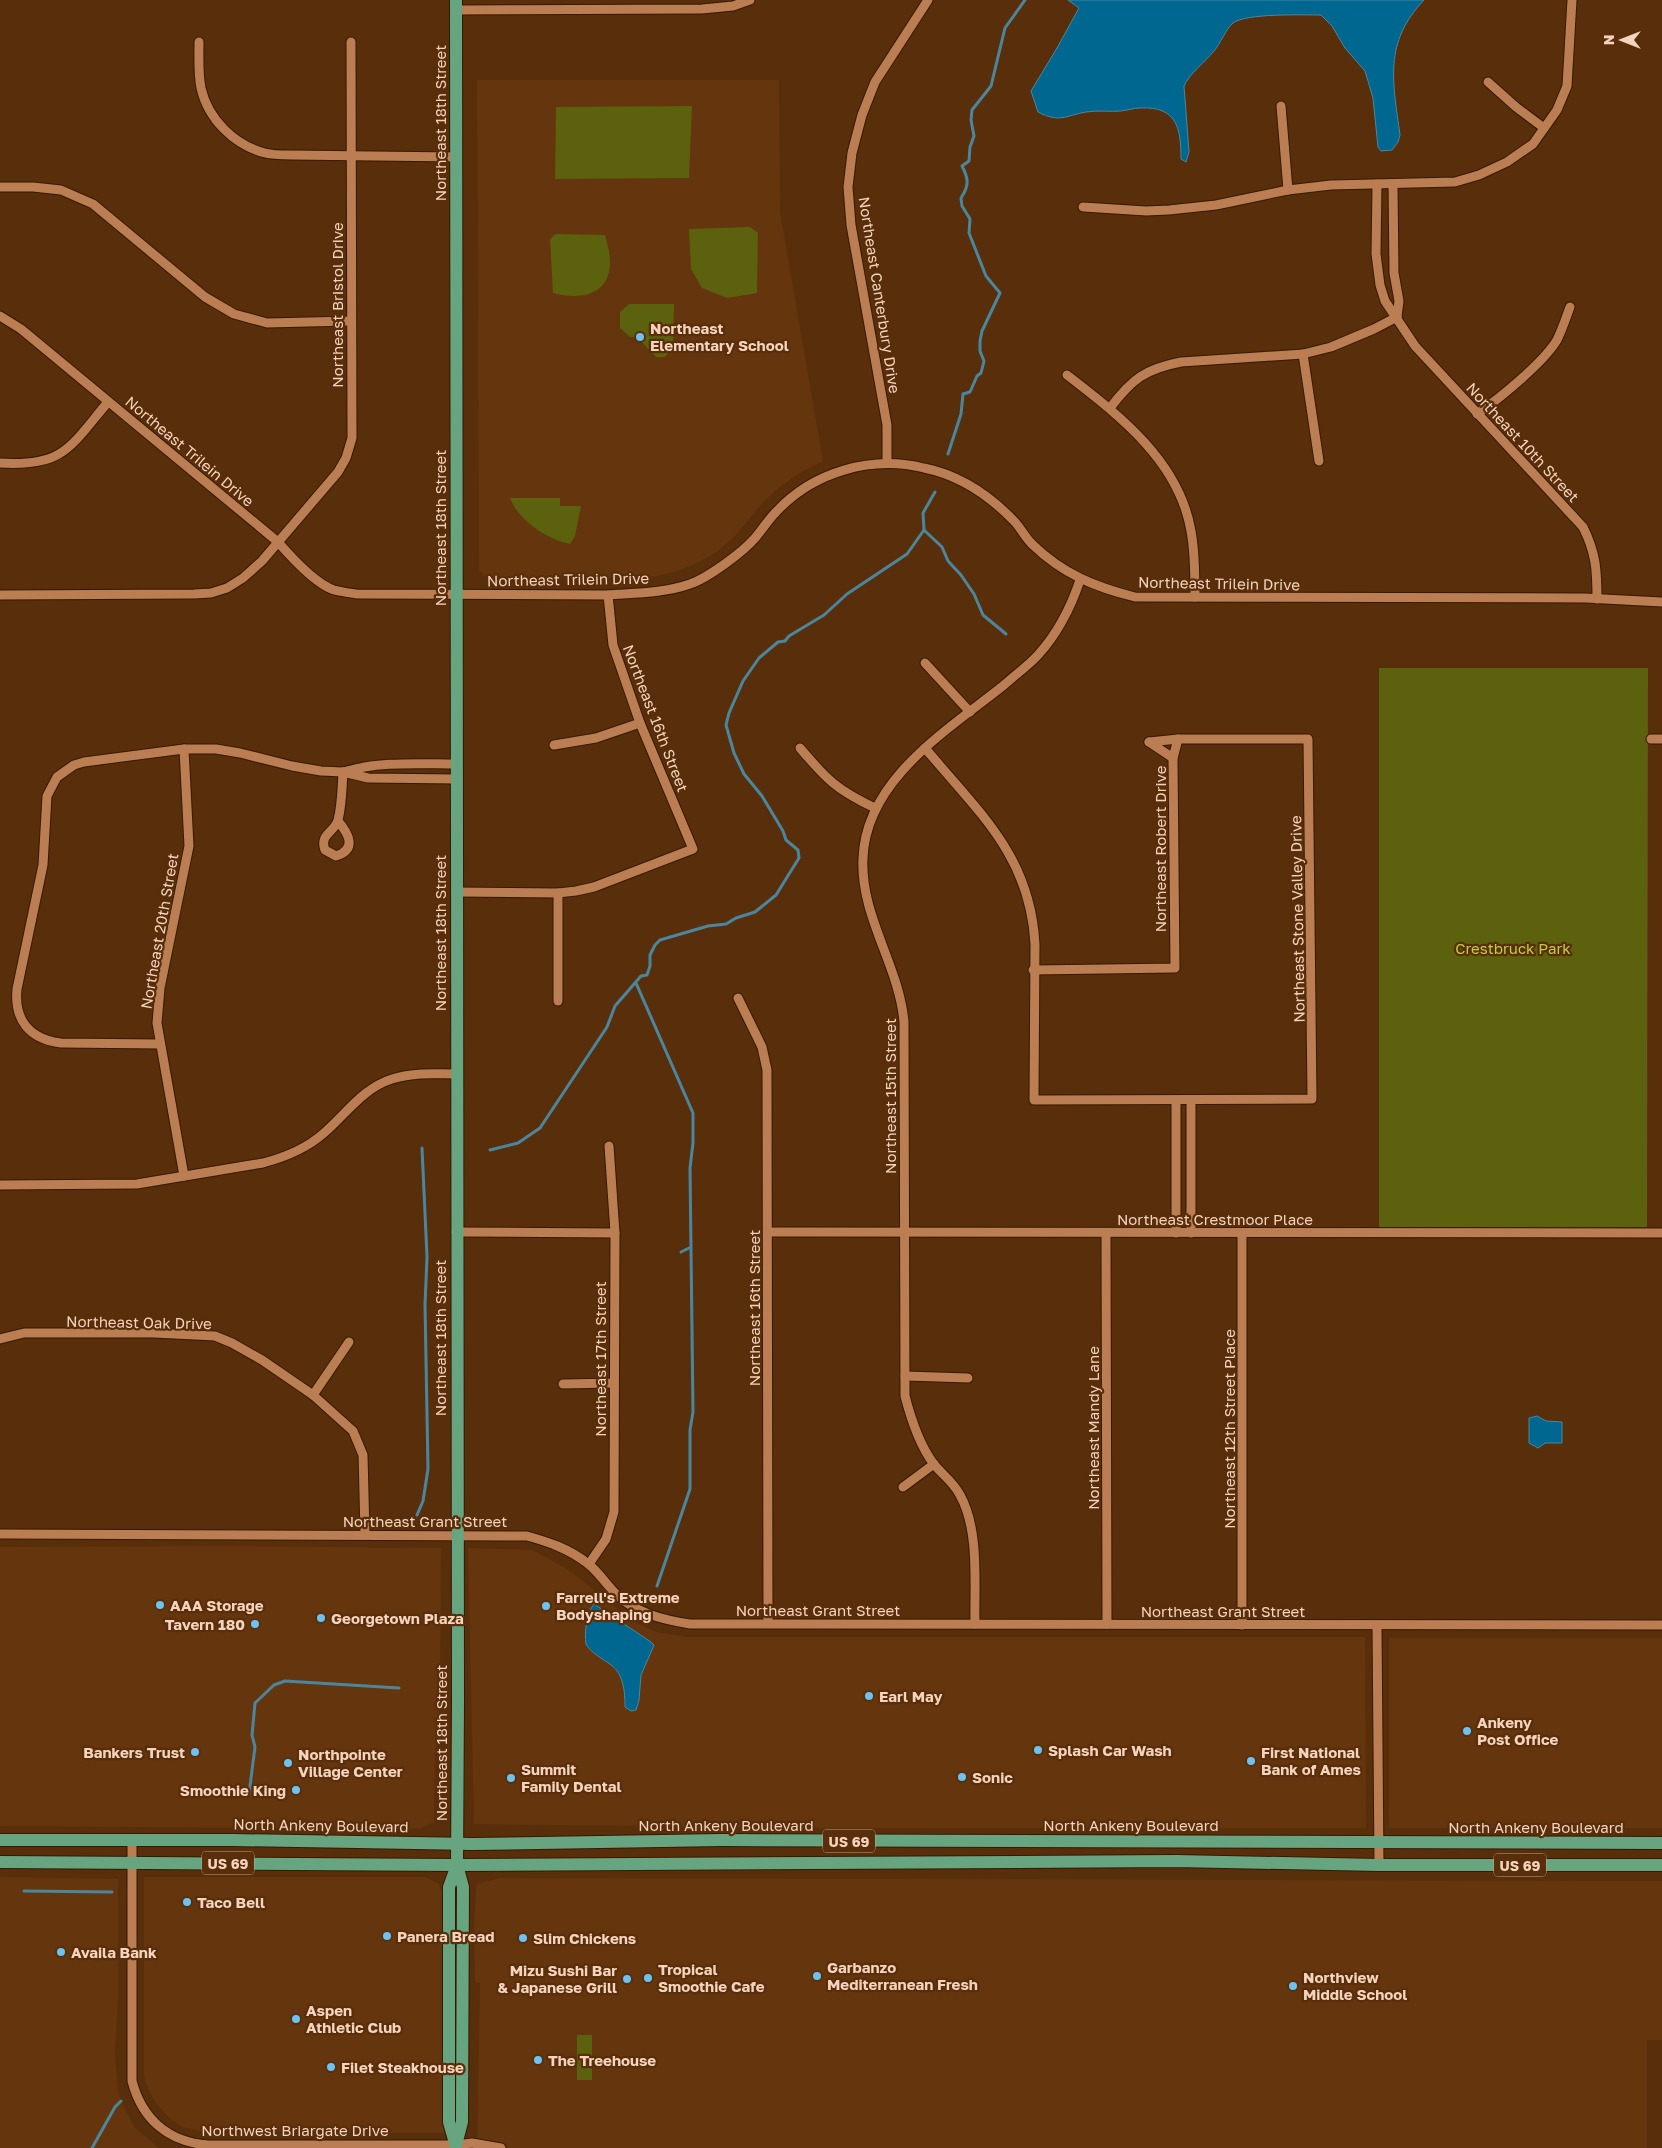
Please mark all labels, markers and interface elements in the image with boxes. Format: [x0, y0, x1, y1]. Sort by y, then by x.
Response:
north arrow [1597, 15, 1647, 65]
text: N [1600, 35, 1617, 45]
street label: Northeast 18th Street [431, 45, 449, 201]
street label: Northeast Canterbury Drive [856, 195, 904, 395]
street label: Northeast Bristol Drive [328, 222, 346, 388]
place label: Northeast Elementary School [650, 319, 789, 354]
marker: Northeast Elementary School [634, 331, 646, 343]
street label: Northeast 10th Street [1463, 379, 1583, 505]
street label: Northeast Trilein Drive [122, 392, 258, 510]
street label: Northeast 18th Street [431, 450, 449, 606]
street label: Northeast Trilein Drive [487, 569, 649, 589]
street label: Northeast Trilein Drive [1138, 573, 1300, 593]
street label: Northeast 16th Street [620, 642, 692, 794]
street label: Northeast Robert Drive [1151, 765, 1169, 932]
street label: Northeast Stone Valley Drive [1286, 815, 1308, 1023]
street label: Northeast 20th Street [136, 852, 182, 1010]
street label: Northeast 18th Street [431, 855, 449, 1011]
park label: Crestbruck Park [1455, 939, 1571, 957]
street label: Northeast 15th Street [881, 1018, 899, 1174]
street label: Northeast Crestmoor Place [1117, 1210, 1313, 1228]
street label: Northeast 16th Street [745, 1230, 763, 1386]
street label: Northeast 18th Street [431, 1260, 449, 1416]
street label: Northeast 17th Street [591, 1281, 609, 1437]
street label: Northeast Oak Drive [66, 1312, 212, 1332]
street label: Northeast 12th Street Place [1220, 1329, 1238, 1529]
street label: Northeast Mandy Lane [1084, 1346, 1102, 1510]
street label: Northeast Grant Street [343, 1512, 507, 1530]
place label: Farrell's Extreme Bodyshaping [556, 1588, 680, 1623]
place label: AAA Storage [170, 1596, 264, 1614]
marker: AAA Storage [154, 1599, 166, 1611]
marker: Farrell's Extreme Bodyshaping [540, 1600, 552, 1612]
street label: Northeast Grant Street [736, 1601, 900, 1619]
street label: Northeast Grant Street [1141, 1602, 1305, 1620]
place label: Georgetown Plaza [331, 1609, 464, 1627]
marker: Georgetown Plaza [315, 1612, 327, 1624]
place label: Tavern 180 [165, 1615, 245, 1633]
marker: Tavern 180 [249, 1618, 261, 1630]
street label: Northeast 18th Street [432, 1665, 450, 1821]
place label: Earl May [879, 1687, 943, 1705]
marker: Earl May [863, 1690, 875, 1702]
place label: Ankeny Post Office [1477, 1713, 1559, 1748]
marker: Ankeny Post Office [1461, 1725, 1473, 1737]
place label: Splash Car Wash [1048, 1741, 1172, 1759]
place label: Bankers Trust [83, 1743, 185, 1761]
place label: First National Bank of Ames [1261, 1743, 1361, 1778]
marker: Splash Car Wash [1032, 1744, 1044, 1756]
place label: Northpointe Village Center [298, 1745, 403, 1780]
marker: Bankers Trust [189, 1746, 201, 1758]
marker: First National Bank of Ames [1245, 1755, 1257, 1767]
marker: Northpointe Village Center [282, 1757, 294, 1769]
place label: Summit Family Dental [521, 1760, 621, 1795]
place label: Sonic [972, 1768, 1013, 1786]
marker: Sonic [956, 1771, 968, 1783]
marker: Summit Family Dental [505, 1772, 517, 1784]
place label: Smoothie King [180, 1781, 286, 1799]
marker: Smoothie King [290, 1784, 302, 1796]
street label: North Ankeny Boulevard [233, 1814, 409, 1836]
street label: North Ankeny Boulevard [638, 1816, 814, 1834]
street label: North Ankeny Boulevard [1043, 1816, 1219, 1834]
street label: North Ankeny Boulevard [1448, 1818, 1624, 1836]
road number: US 69 [823, 1830, 875, 1852]
road number: US 69 [202, 1852, 254, 1875]
road number: US 69 [1494, 1854, 1546, 1876]
place label: Taco Bell [197, 1893, 265, 1911]
marker: Taco Bell [181, 1896, 193, 1908]
place label: Panera Bread [397, 1927, 495, 1945]
place label: Slim Chickens [533, 1929, 636, 1947]
marker: Panera Bread [381, 1930, 393, 1942]
marker: Slim Chickens [517, 1932, 529, 1944]
place label: Availa Bank [71, 1943, 157, 1961]
marker: Availa Bank [55, 1946, 67, 1958]
place label: Garbanzo Mediterranean Fresh [827, 1958, 978, 1993]
place label: Tropical Smoothie Cafe [658, 1960, 765, 1995]
place label: Mizu Sushi Bar & Japanese Grill [497, 1961, 617, 1996]
place label: Northview Middle School [1303, 1968, 1407, 2003]
marker: Garbanzo Mediterranean Fresh [811, 1970, 823, 1982]
marker: Tropical Smoothie Cafe [642, 1972, 654, 1984]
marker: Mizu Sushi Bar & Japanese Grill [621, 1973, 633, 1985]
marker: Northview Middle School [1287, 1980, 1299, 1992]
place label: Aspen Athletic Club [306, 2001, 401, 2036]
marker: Aspen Athletic Club [290, 2013, 302, 2025]
place label: The Treehouse [548, 2051, 656, 2069]
marker: The Treehouse [532, 2054, 544, 2066]
place label: Filet Steakhouse [341, 2058, 464, 2076]
marker: Filet Steakhouse [325, 2061, 337, 2073]
street label: Northwest Briargate Drive [201, 2121, 389, 2139]

